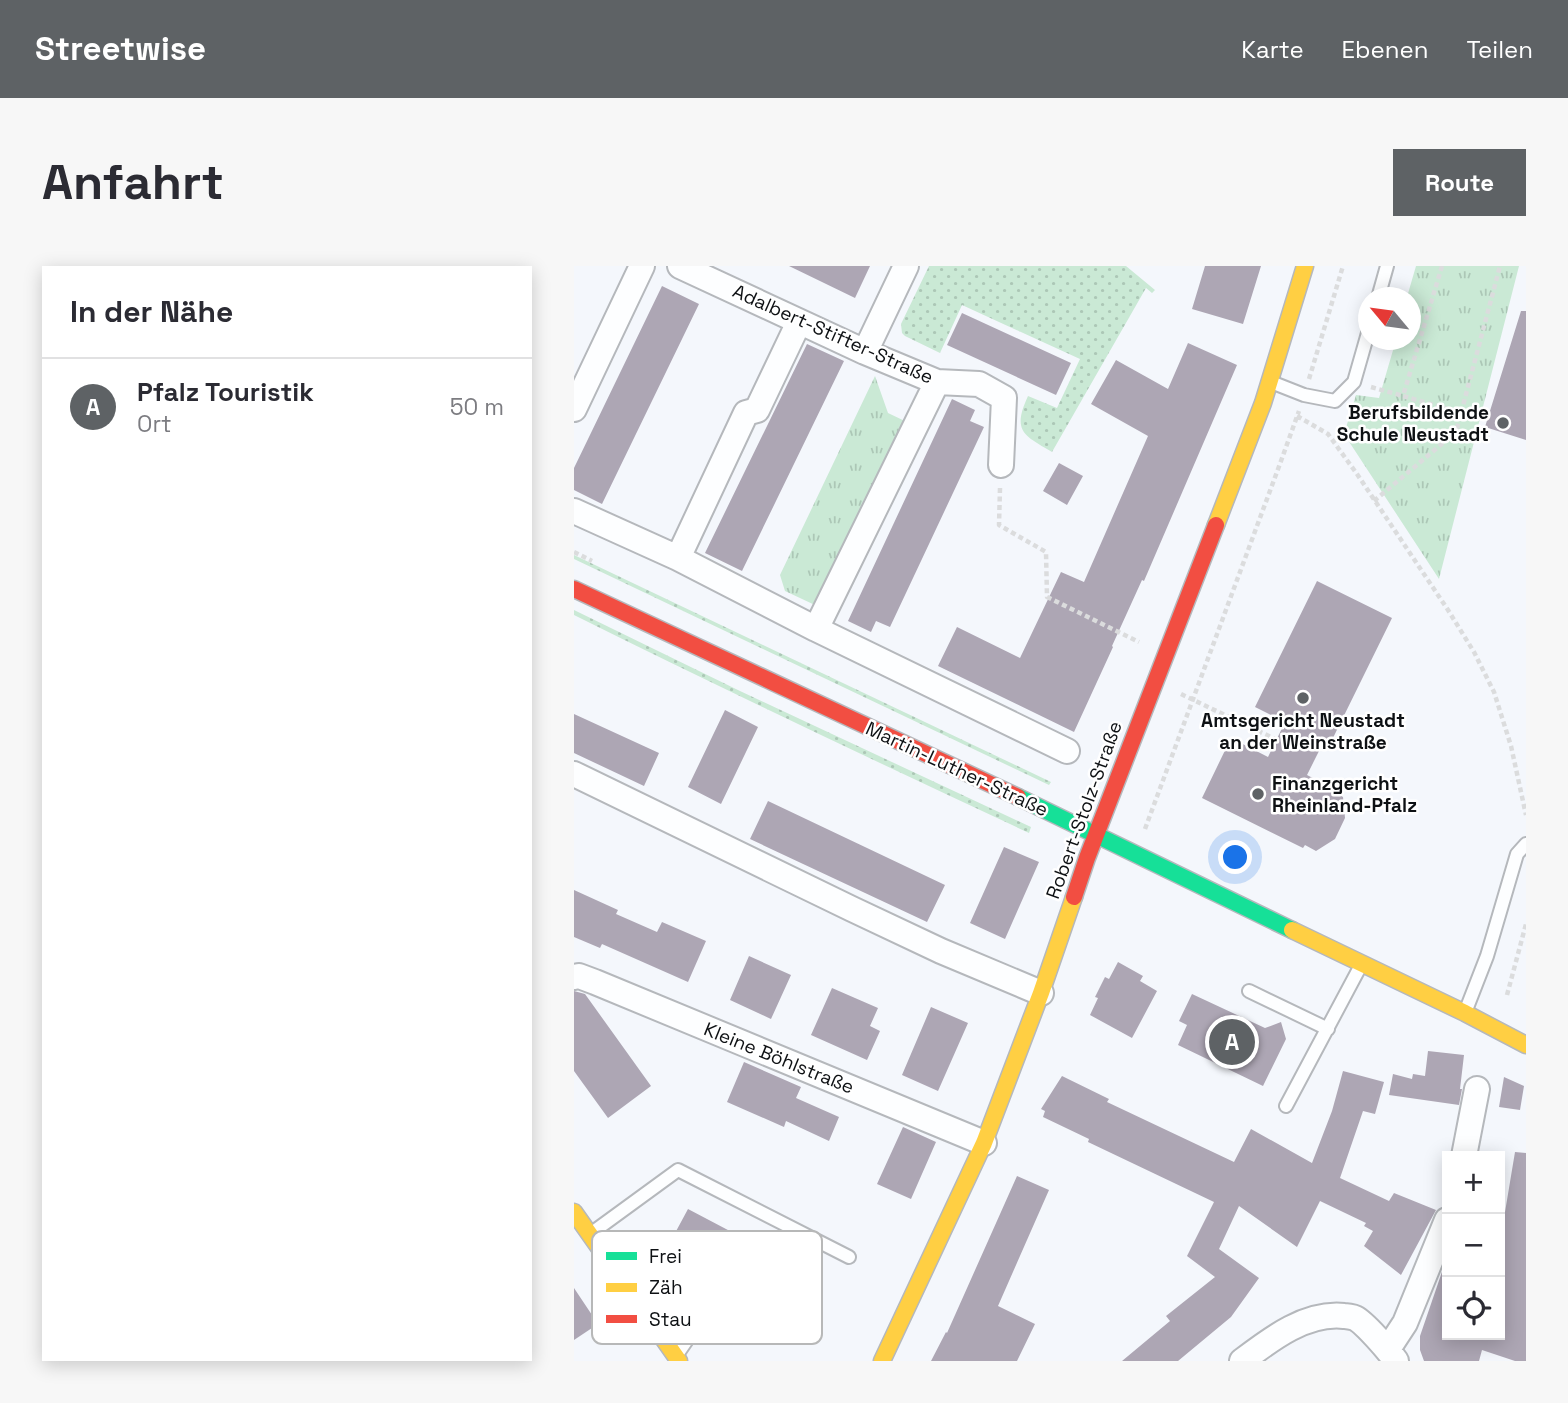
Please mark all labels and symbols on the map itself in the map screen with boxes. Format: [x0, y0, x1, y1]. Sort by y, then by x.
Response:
street label: Adalbert-Stifter-Straße [729, 278, 937, 390]
north arrow [1358, 287, 1421, 350]
place label: Berufsbildende Schule Neustadt [1337, 400, 1489, 447]
marker: Berufsbildende Schule Neustadt [1495, 415, 1511, 431]
marker: Amtsgericht Neustadt an der Weinstraße [1295, 690, 1311, 706]
place label: Amtsgericht Neustadt an der Weinstraße [1201, 708, 1405, 755]
street label: Martin-Luther-Straße [862, 716, 1052, 822]
street label: Robert-Stolz-Straße [1040, 718, 1128, 902]
place label: Finanzgericht Rheinland-Pfalz [1272, 771, 1417, 818]
marker: Finanzgericht Rheinland-Pfalz [1250, 786, 1266, 802]
your location [1218, 840, 1252, 874]
street label: Kleine Böhlstraße [700, 1016, 858, 1100]
pin: A [1209, 1016, 1255, 1068]
legend [592, 1231, 822, 1344]
text: Frei [649, 1244, 682, 1269]
text: Zäh [649, 1275, 683, 1300]
text: Stau [649, 1307, 692, 1332]

